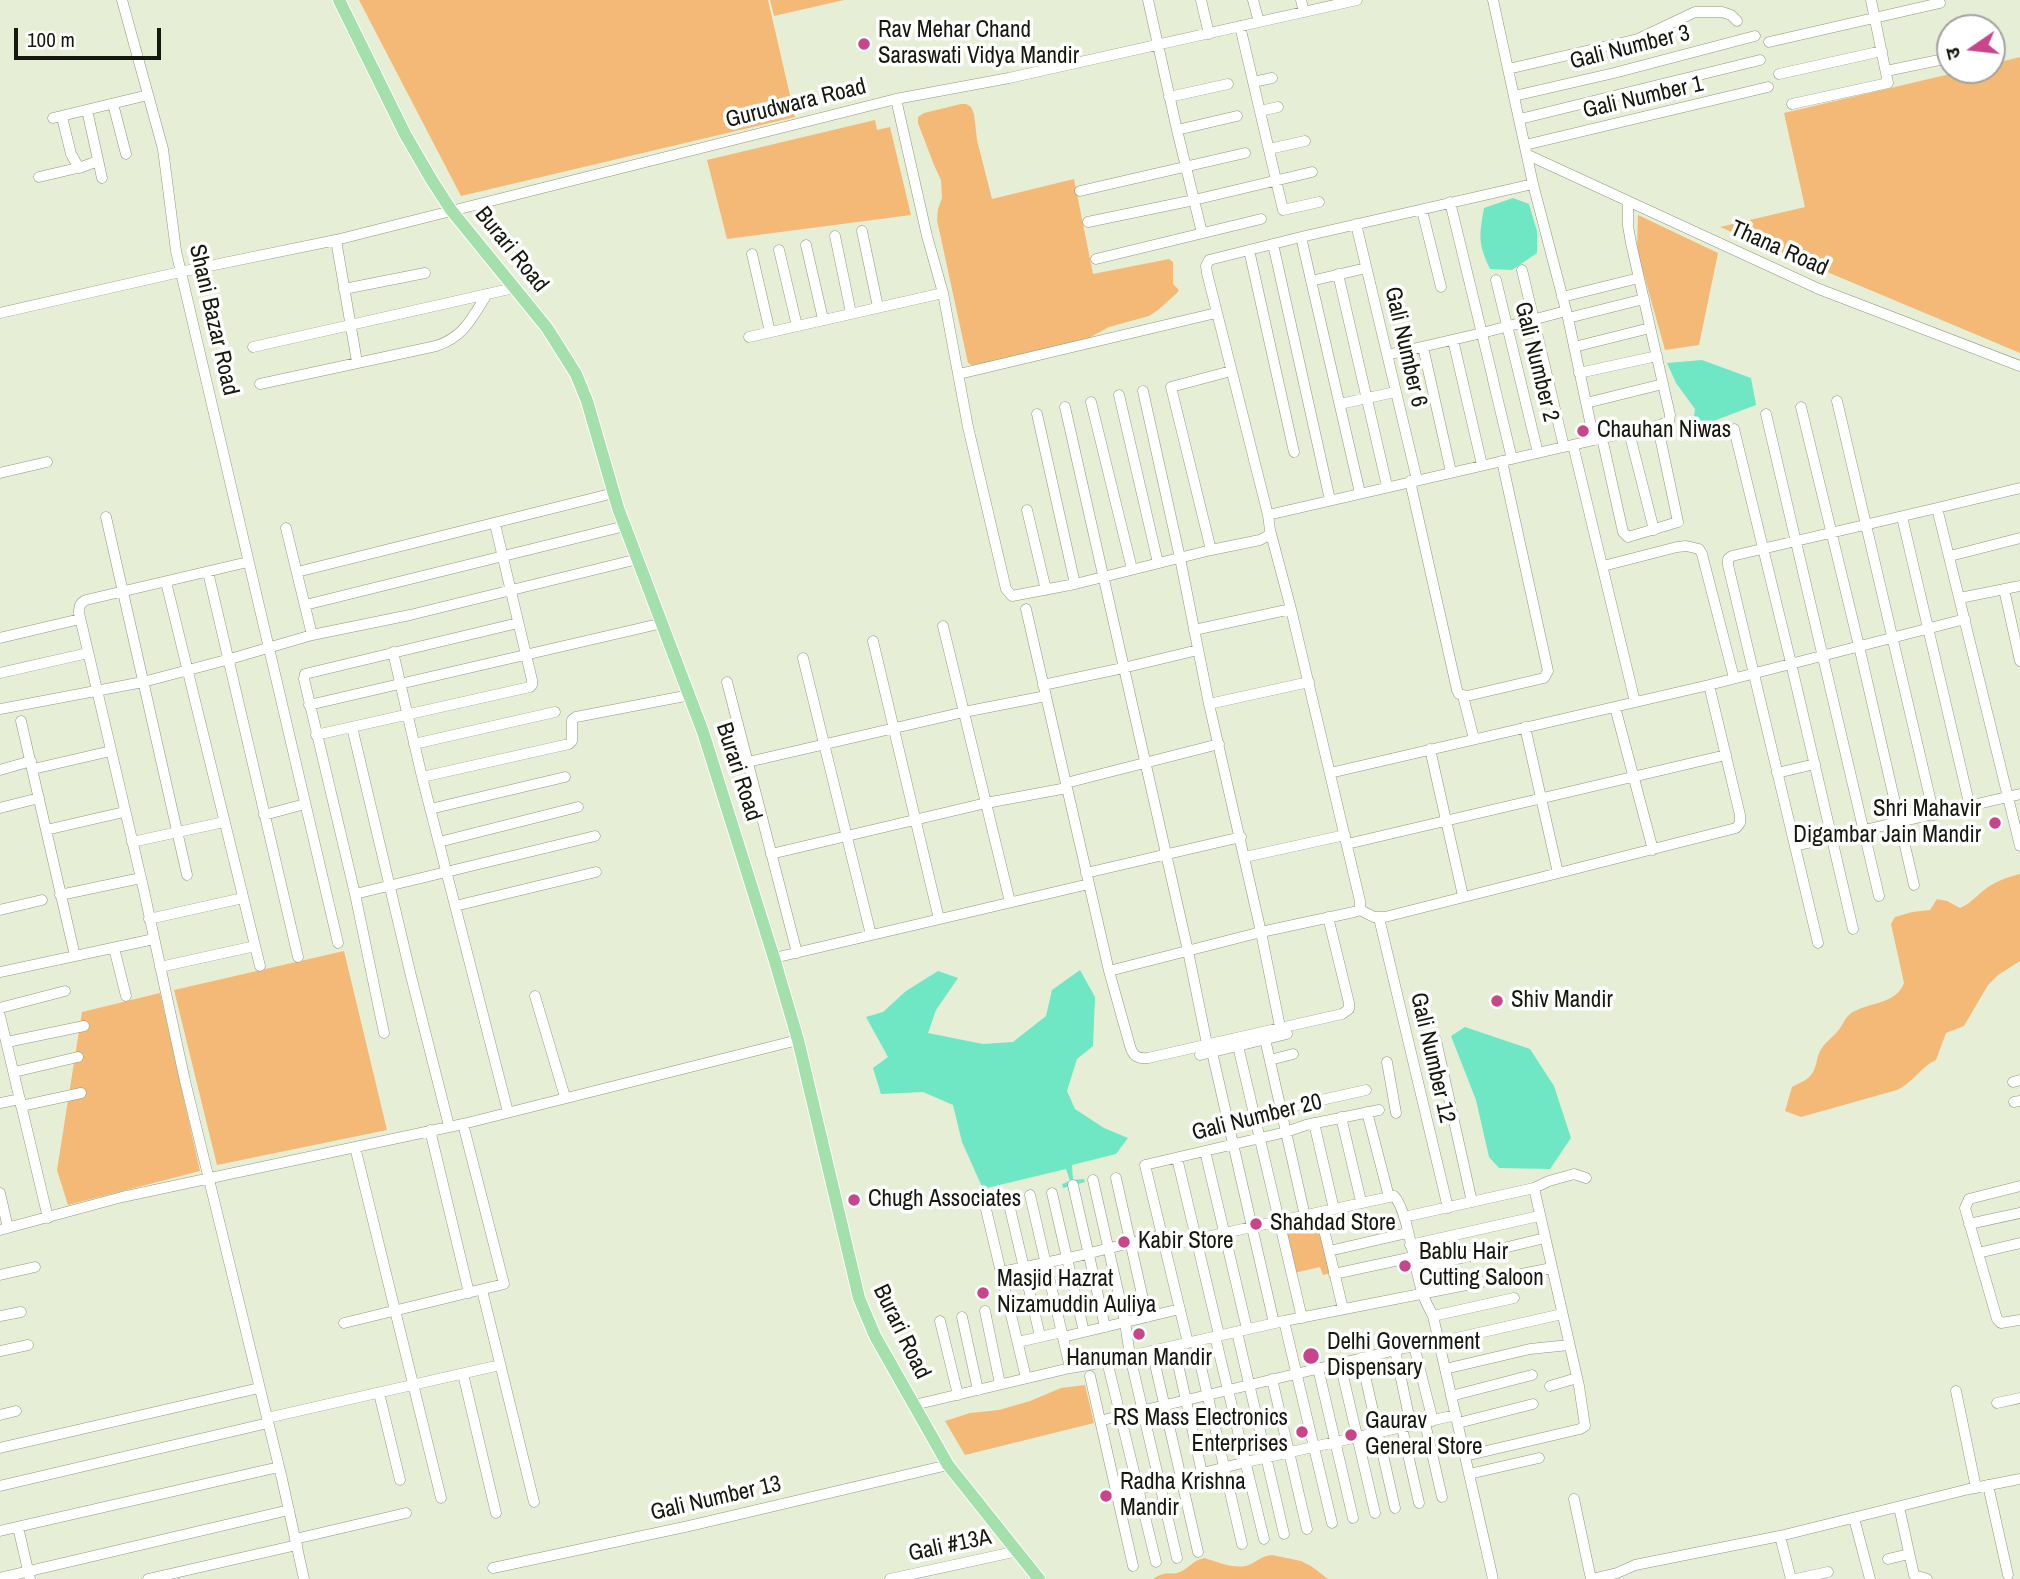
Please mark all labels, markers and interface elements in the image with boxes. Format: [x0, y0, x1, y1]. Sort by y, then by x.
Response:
scale bar [18, 14, 164, 58]
north arrow [1936, 14, 2006, 84]
place label: Rav Mehar Chand Saraswati Vidya Mandir [878, 17, 1079, 71]
street label: Gali Number 3 [1567, 20, 1693, 76]
text: 100 m [27, 25, 75, 54]
marker: Rav Mehar Chand Saraswati Vidya Mandir [856, 36, 872, 52]
text: उ [1939, 45, 1967, 62]
street label: Gali Number 1 [1580, 71, 1706, 125]
street label: Gurudwara Road [723, 73, 869, 135]
street label: Burari Road [468, 202, 554, 298]
street label: Thana Road [1726, 215, 1832, 283]
street label: Shani Bazar Road [182, 242, 244, 398]
street label: Gali Number 6 [1378, 284, 1432, 410]
street label: Gali Number 2 [1508, 299, 1564, 425]
place label: Chauhan Niwas [1597, 417, 1731, 445]
marker: Chauhan Niwas [1575, 423, 1591, 439]
street label: Burari Road [709, 719, 767, 825]
place label: Shri Mahavir Digambar Jain Mandir [1793, 796, 1981, 850]
marker: Shri Mahavir Digambar Jain Mandir [1987, 815, 2003, 831]
place label: Shiv Mandir [1511, 987, 1613, 1015]
street label: Gali Number 12 [1404, 990, 1460, 1126]
marker: Shiv Mandir [1489, 993, 1505, 1009]
street label: Gali Number 20 [1189, 1089, 1325, 1147]
place label: Chugh Associates [868, 1186, 1021, 1214]
marker: Chugh Associates [846, 1192, 862, 1208]
place label: Shahdad Store [1270, 1210, 1396, 1238]
marker: Shahdad Store [1248, 1216, 1264, 1232]
place label: Kabir Store [1138, 1228, 1233, 1256]
marker: Kabir Store [1116, 1234, 1132, 1250]
place label: Bablu Hair Cutting Saloon [1419, 1239, 1544, 1293]
marker: Bablu Hair Cutting Saloon [1397, 1258, 1413, 1274]
place label: Masjid Hazrat Nizamuddin Auliya [997, 1266, 1156, 1320]
street label: Burari Road [866, 1280, 936, 1384]
marker: Masjid Hazrat Nizamuddin Auliya [975, 1285, 991, 1301]
marker: Hanuman Mandir [1131, 1326, 1147, 1342]
place label: Delhi Government Dispensary [1327, 1329, 1480, 1383]
place label: Hanuman Mandir [1066, 1345, 1212, 1373]
marker: Delhi Government Dispensary [1301, 1346, 1321, 1366]
place label: RS Mass Electronics Enterprises [1113, 1405, 1288, 1459]
place label: Gaurav General Store [1365, 1408, 1482, 1462]
marker: RS Mass Electronics Enterprises [1294, 1424, 1310, 1440]
marker: Gaurav General Store [1343, 1427, 1359, 1443]
place label: Radha Krishna Mandir [1120, 1469, 1246, 1523]
street label: Gali Number 13 [648, 1471, 784, 1527]
marker: Radha Krishna Mandir [1098, 1488, 1114, 1504]
street label: Gali #13A [906, 1524, 994, 1568]

